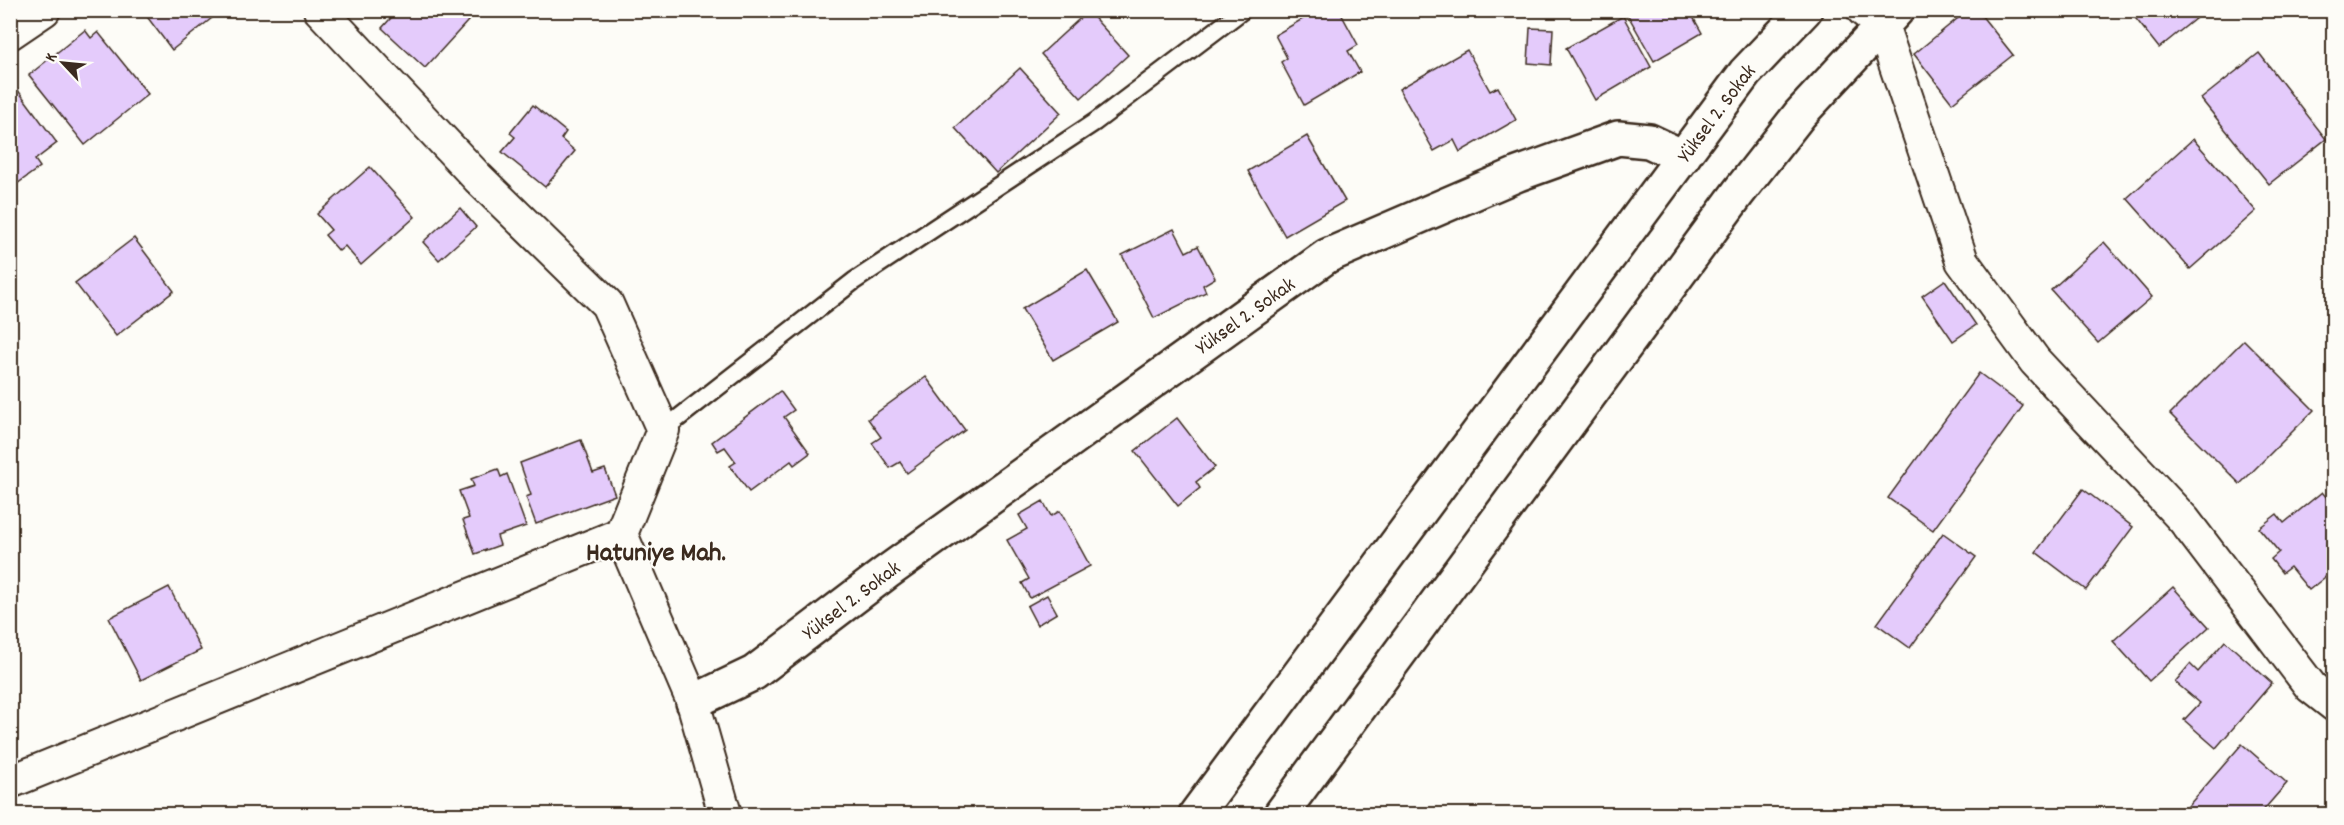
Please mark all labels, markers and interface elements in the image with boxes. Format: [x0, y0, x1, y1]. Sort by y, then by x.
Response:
north arrow [33, 33, 93, 93]
text: K [40, 49, 64, 66]
street label: Yüksel 2. Sokak [1671, 58, 1764, 170]
street label: Yüksel 2. Sokak [1190, 271, 1303, 364]
district label: Hatuniye Mah. [586, 535, 726, 574]
street label: Yüksel 2. Sokak [797, 555, 908, 649]

